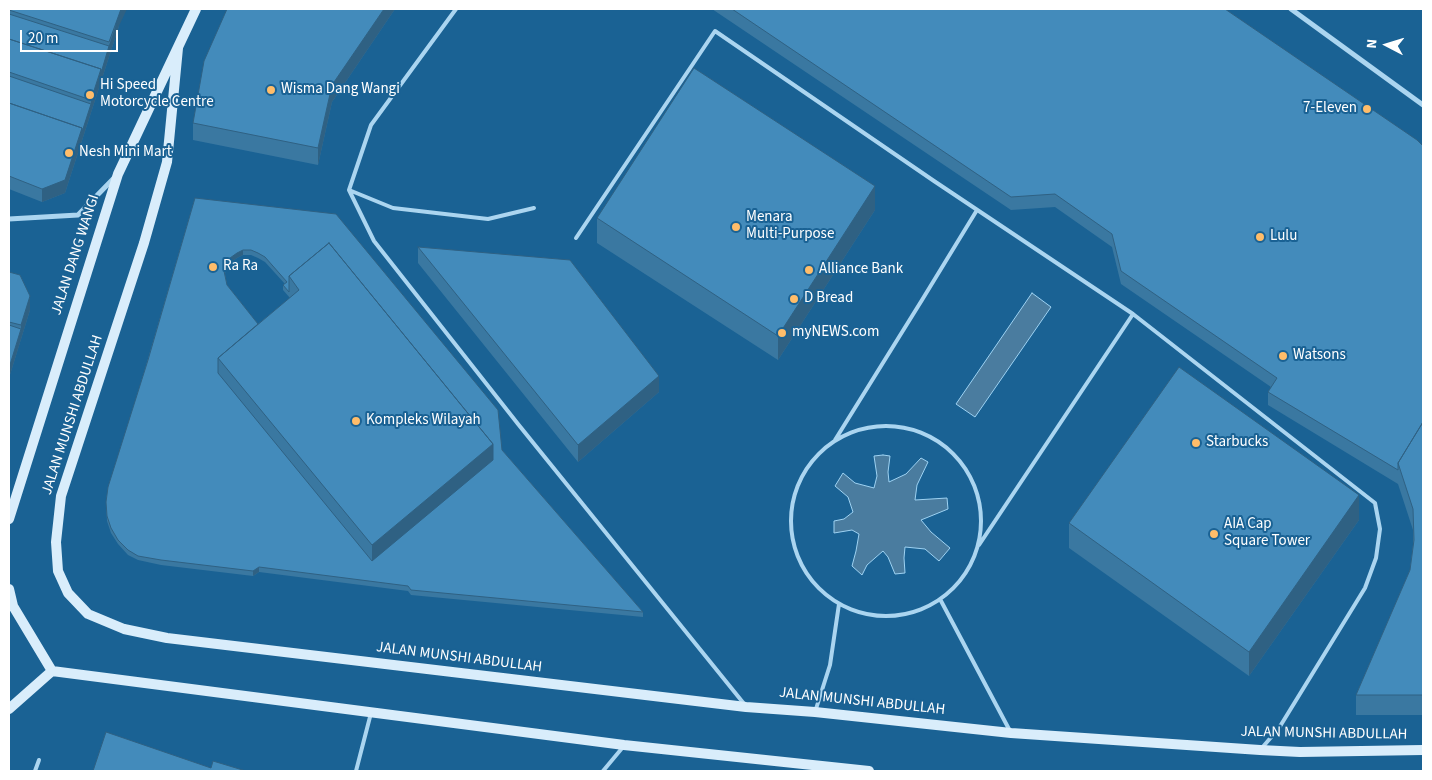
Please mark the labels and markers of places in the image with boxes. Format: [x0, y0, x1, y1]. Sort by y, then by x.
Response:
place label: Hi Speed Motorcycle Centre [100, 77, 214, 112]
place label: Wisma Dang Wangi [281, 81, 400, 99]
marker: Wisma Dang Wangi [265, 84, 277, 96]
marker: Hi Speed Motorcycle Centre [84, 89, 96, 101]
place label: 7-Eleven [1303, 100, 1357, 118]
marker: 7-Eleven [1361, 103, 1373, 115]
place label: Nesh Mini Mart [79, 144, 172, 162]
marker: Nesh Mini Mart [63, 147, 75, 159]
place label: Menara Multi-Purpose [746, 209, 834, 244]
marker: Menara Multi-Purpose [730, 221, 742, 233]
place label: Lulu [1270, 228, 1297, 246]
marker: Lulu [1254, 231, 1266, 243]
place label: Ra Ra [223, 258, 258, 276]
marker: Ra Ra [207, 261, 219, 273]
place label: Alliance Bank [819, 261, 903, 279]
marker: Alliance Bank [803, 264, 815, 276]
place label: D Bread [804, 290, 853, 308]
marker: D Bread [788, 293, 800, 305]
place label: myNEWS.com [792, 324, 879, 342]
marker: myNEWS.com [776, 327, 788, 339]
place label: Watsons [1293, 347, 1346, 365]
marker: Watsons [1277, 350, 1289, 362]
place label: Kompleks Wilayah [366, 412, 481, 430]
marker: Kompleks Wilayah [350, 415, 362, 427]
place label: Starbucks [1206, 434, 1268, 452]
marker: Starbucks [1190, 437, 1202, 449]
place label: AIA Cap Square Tower [1224, 516, 1310, 551]
marker: AIA Cap Square Tower [1208, 528, 1220, 540]

